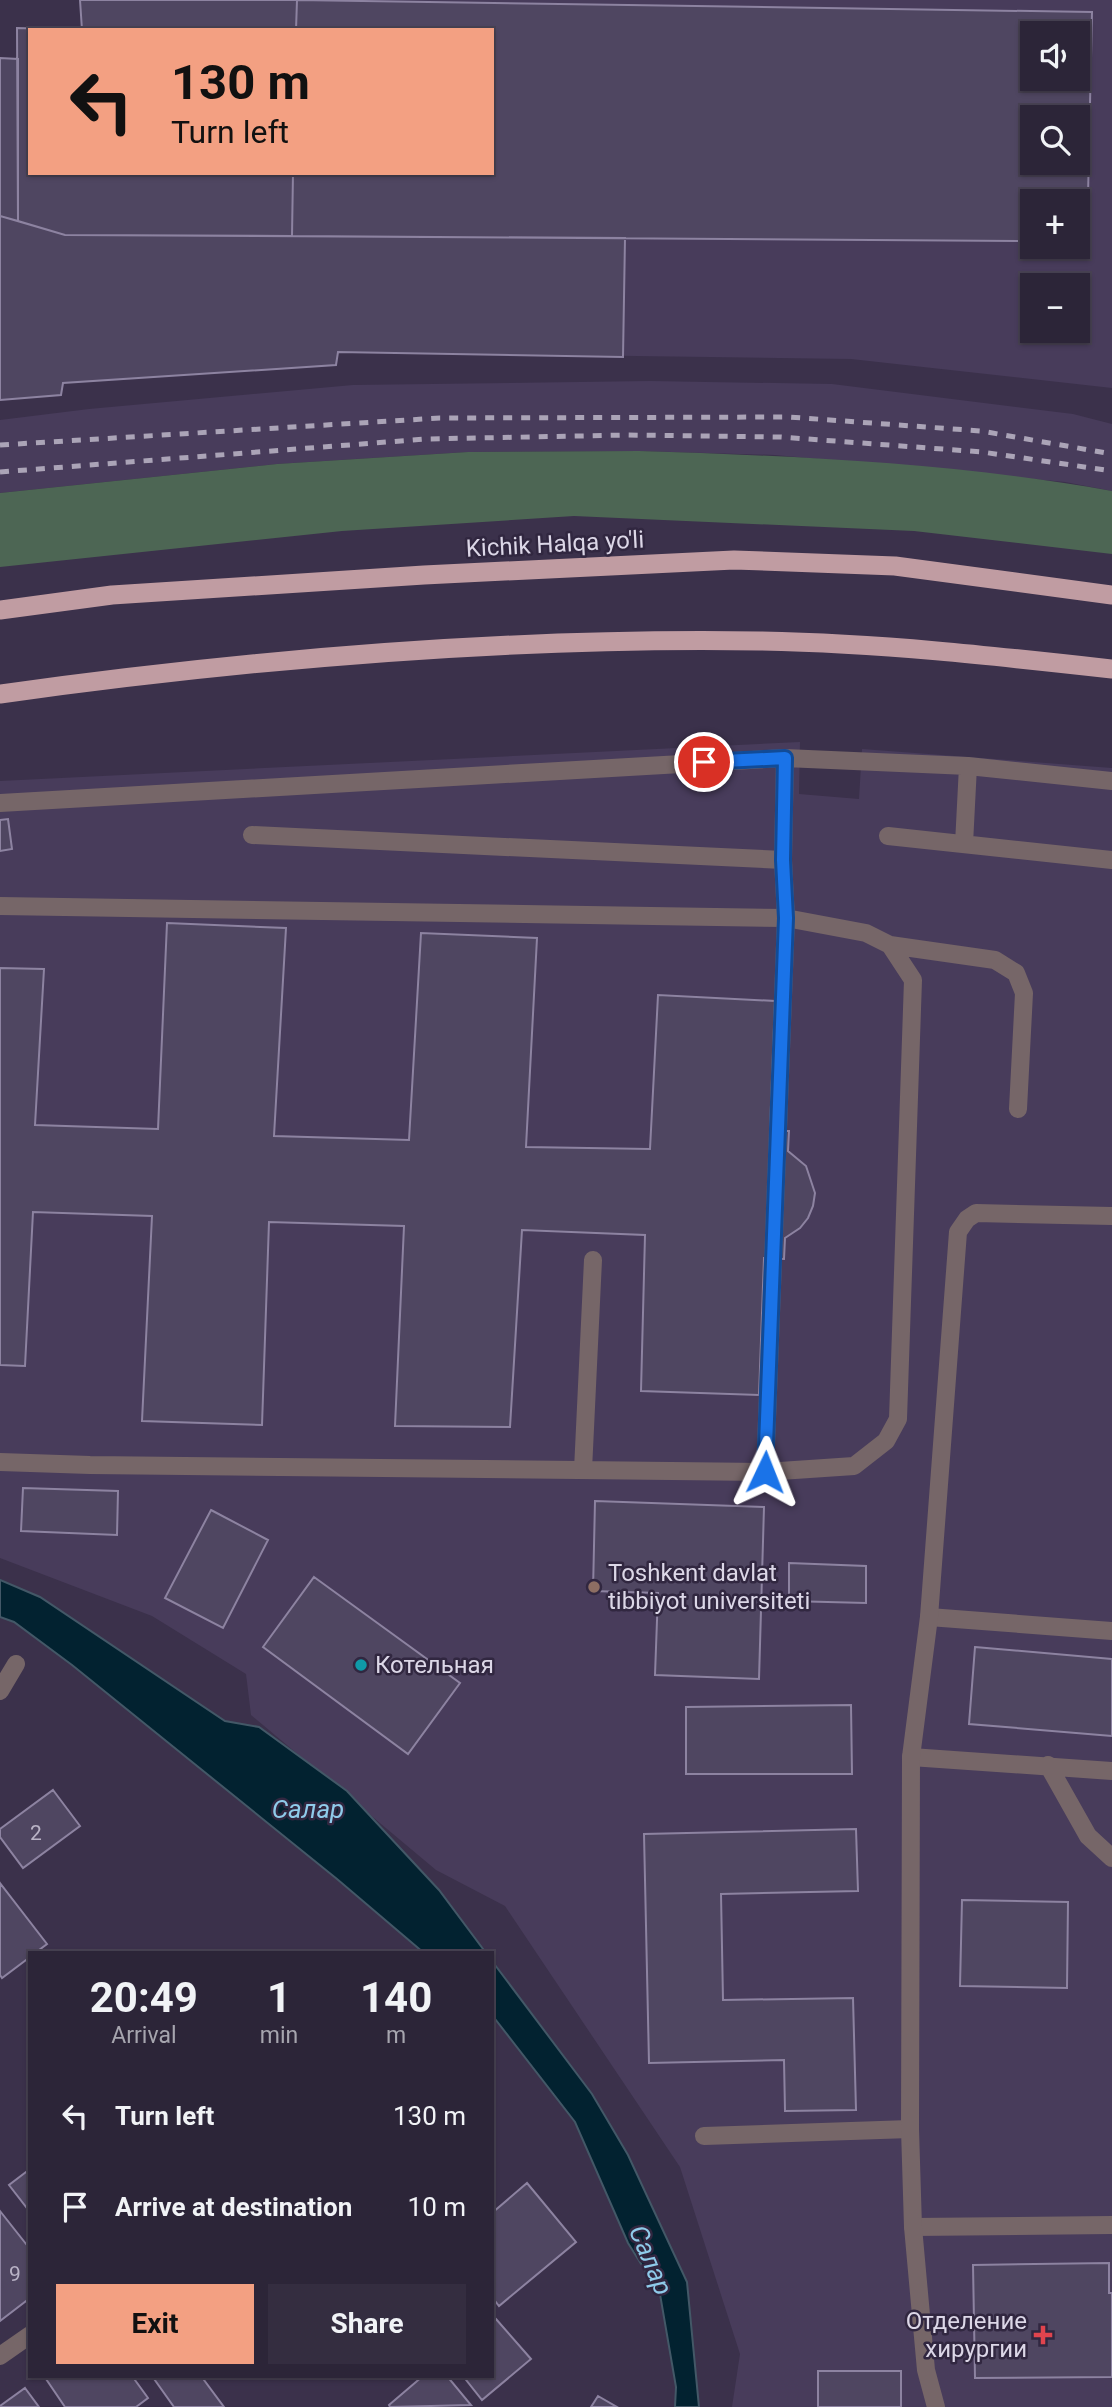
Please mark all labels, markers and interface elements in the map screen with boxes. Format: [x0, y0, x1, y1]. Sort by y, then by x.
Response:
map controls [1020, 21, 1090, 343]
button: sound [1020, 21, 1090, 91]
text: 130 m [171, 54, 310, 111]
icon: left [56, 56, 147, 147]
button: search [1020, 105, 1090, 175]
text: Turn left [171, 113, 289, 151]
button: + [1020, 189, 1090, 259]
button: − [1020, 273, 1090, 343]
street label: Kichik Halqa yo'li [465, 525, 645, 563]
pin [674, 732, 734, 792]
icon: arrive [685, 743, 723, 781]
position arrow [728, 1435, 802, 1509]
place label: Toshkent davlat tibbiyot universiteti [608, 1559, 810, 1615]
marker: Toshkent davlat tibbiyot universiteti [586, 1579, 602, 1595]
place label: Котельная [375, 1651, 494, 1679]
marker: Котельная [353, 1657, 369, 1673]
water label: Салар [272, 1794, 344, 1824]
house number: 2 [30, 1821, 42, 1845]
text: 20:49 [90, 1973, 198, 2022]
text: 1 [267, 1973, 291, 2022]
text: 140 [360, 1973, 432, 2022]
text: Arrival [111, 2022, 177, 2049]
text: min [260, 2022, 298, 2049]
text: m [386, 2022, 406, 2049]
icon: left [56, 2097, 94, 2135]
text: Turn left [115, 2101, 214, 2131]
text: 130 m [393, 2101, 466, 2131]
icon: arrive [56, 2188, 94, 2226]
text: Arrive at destination [115, 2192, 352, 2222]
text: 10 m [408, 2192, 466, 2222]
water label: Салар [623, 2221, 679, 2299]
house number: 9 [9, 2262, 21, 2286]
button: Exit [56, 2284, 254, 2364]
button: Share [268, 2284, 466, 2364]
place label: Отделение хирургии [906, 2307, 1027, 2363]
marker: Отделение хирургии [1033, 2325, 1053, 2345]

